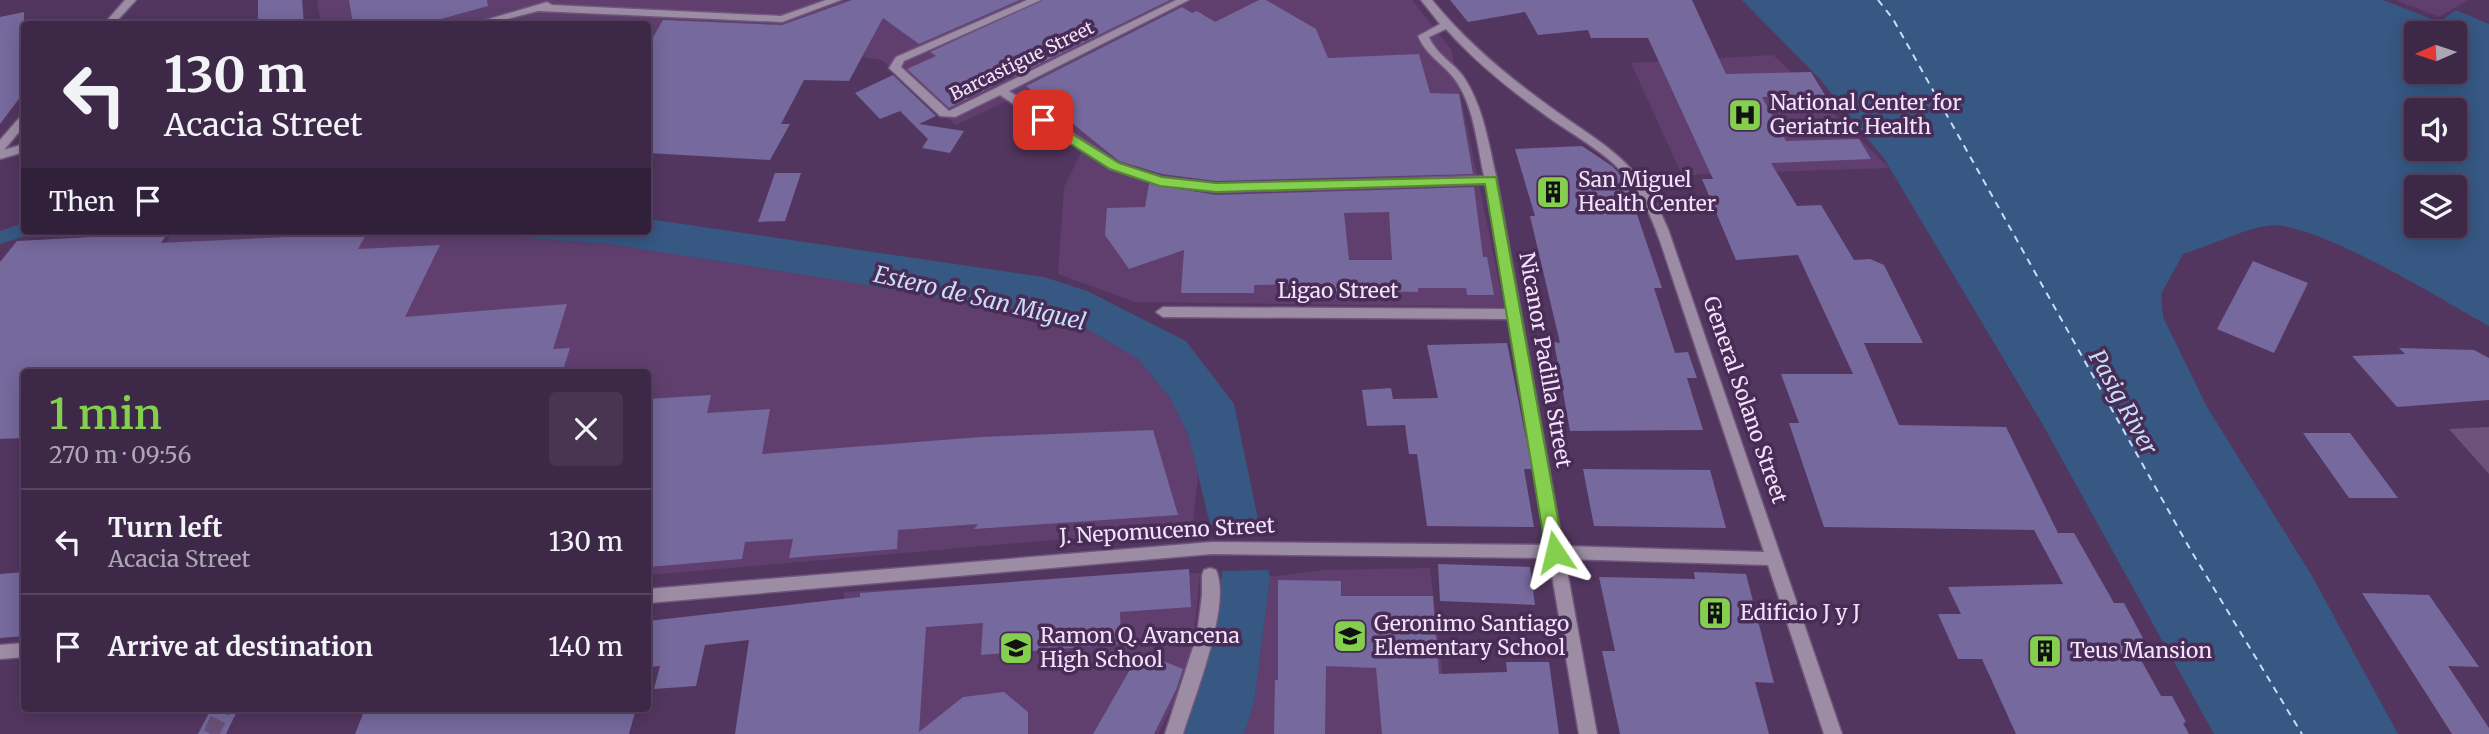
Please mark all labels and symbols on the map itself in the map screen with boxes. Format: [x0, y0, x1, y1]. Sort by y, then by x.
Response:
street label: Barcastigue Street [946, 16, 1098, 105]
north arrow [2404, 21, 2468, 84]
place label: National Center for Geriatric Health [1770, 89, 1962, 140]
pin [1013, 90, 1073, 150]
hospital icon: National Center for Geriatric Health [1726, 96, 1764, 134]
place label: San Miguel Health Center [1578, 166, 1716, 217]
building icon: San Miguel Health Center [1534, 173, 1572, 211]
street label: Nicanor Padilla Street [1513, 250, 1578, 470]
water label: Estero de San Miguel [871, 259, 1089, 336]
street label: Ligao Street [1278, 277, 1398, 304]
street label: General Solano Street [1697, 293, 1794, 507]
water label: Pasig River [2083, 344, 2164, 460]
street label: J. Nepomuceno Street [1058, 511, 1275, 550]
position arrow [1518, 515, 1592, 589]
building icon: Edificio J y J [1696, 594, 1734, 632]
place label: Edificio J y J [1740, 599, 1860, 626]
place label: Geronimo Santiago Elementary School [1374, 610, 1569, 661]
school or university icon: Geronimo Santiago Elementary School [1331, 617, 1369, 655]
place label: Ramon Q. Avancena High School [1040, 622, 1240, 673]
school or university icon: Ramon Q. Avancena High School [997, 629, 1035, 667]
building icon: Teus Mansion [2026, 632, 2064, 670]
place label: Teus Mansion [2070, 637, 2212, 664]

